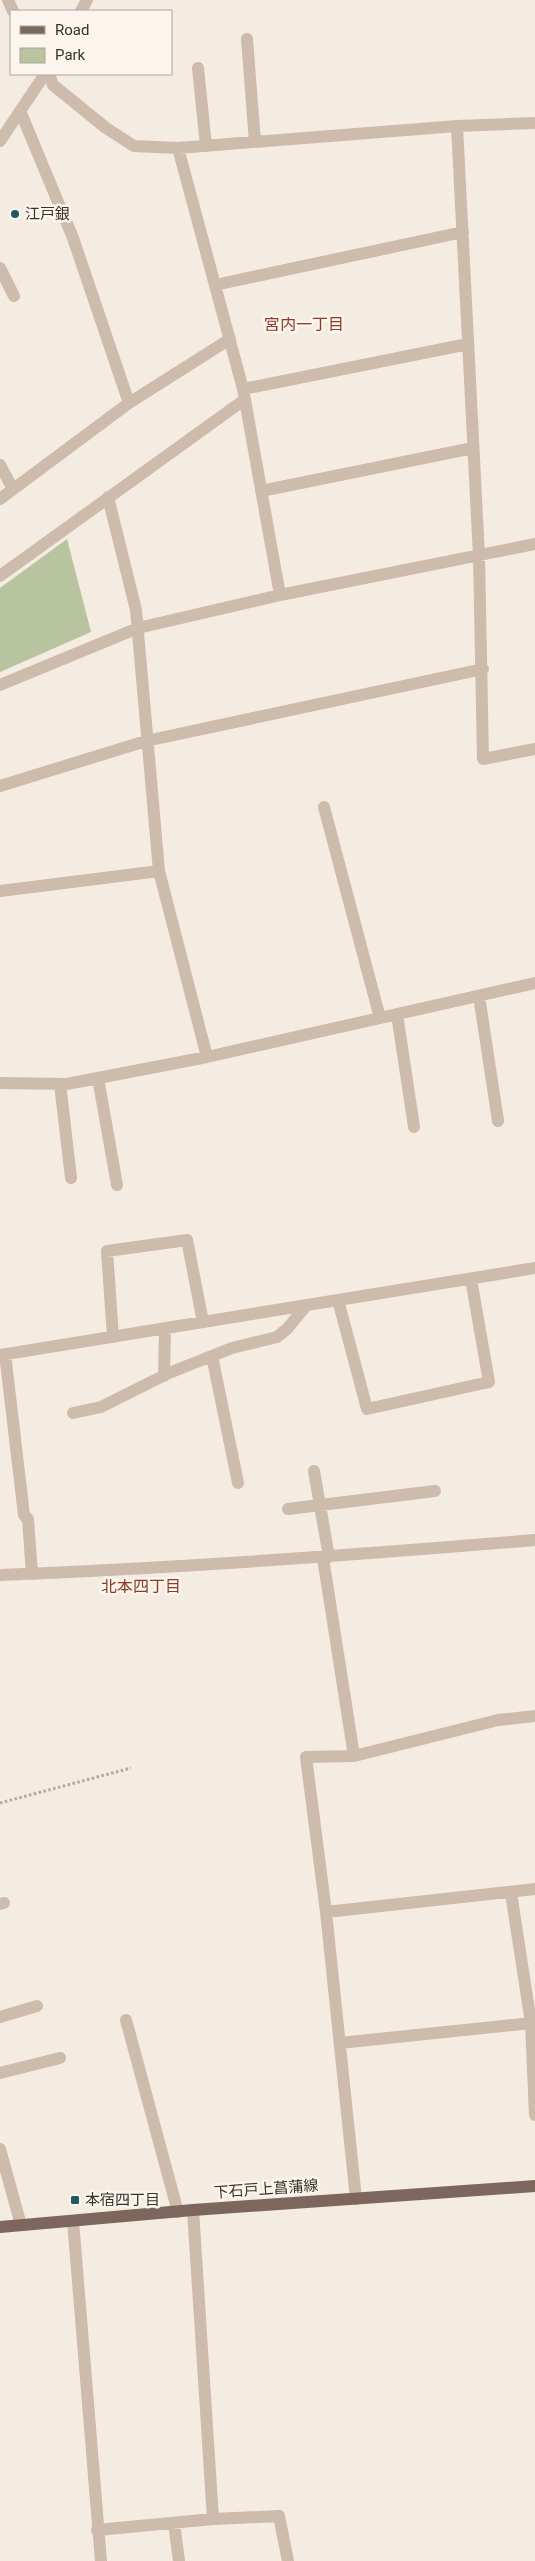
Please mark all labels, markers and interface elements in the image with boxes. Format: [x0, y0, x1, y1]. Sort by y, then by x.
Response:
legend [10, 10, 172, 75]
text: Road [55, 21, 89, 39]
text: Park [55, 46, 86, 64]
place label: 江戸銀 [25, 205, 70, 223]
marker: 江戸銀 [9, 208, 21, 220]
district label: 宮内一丁目 [264, 315, 344, 334]
district label: 北本四丁目 [101, 1577, 181, 1596]
street label: 下石戸上菖蒲線 [213, 2176, 319, 2202]
place label: 本宿四丁目 [85, 2191, 160, 2209]
marker: 本宿四丁目 [69, 2194, 81, 2206]

